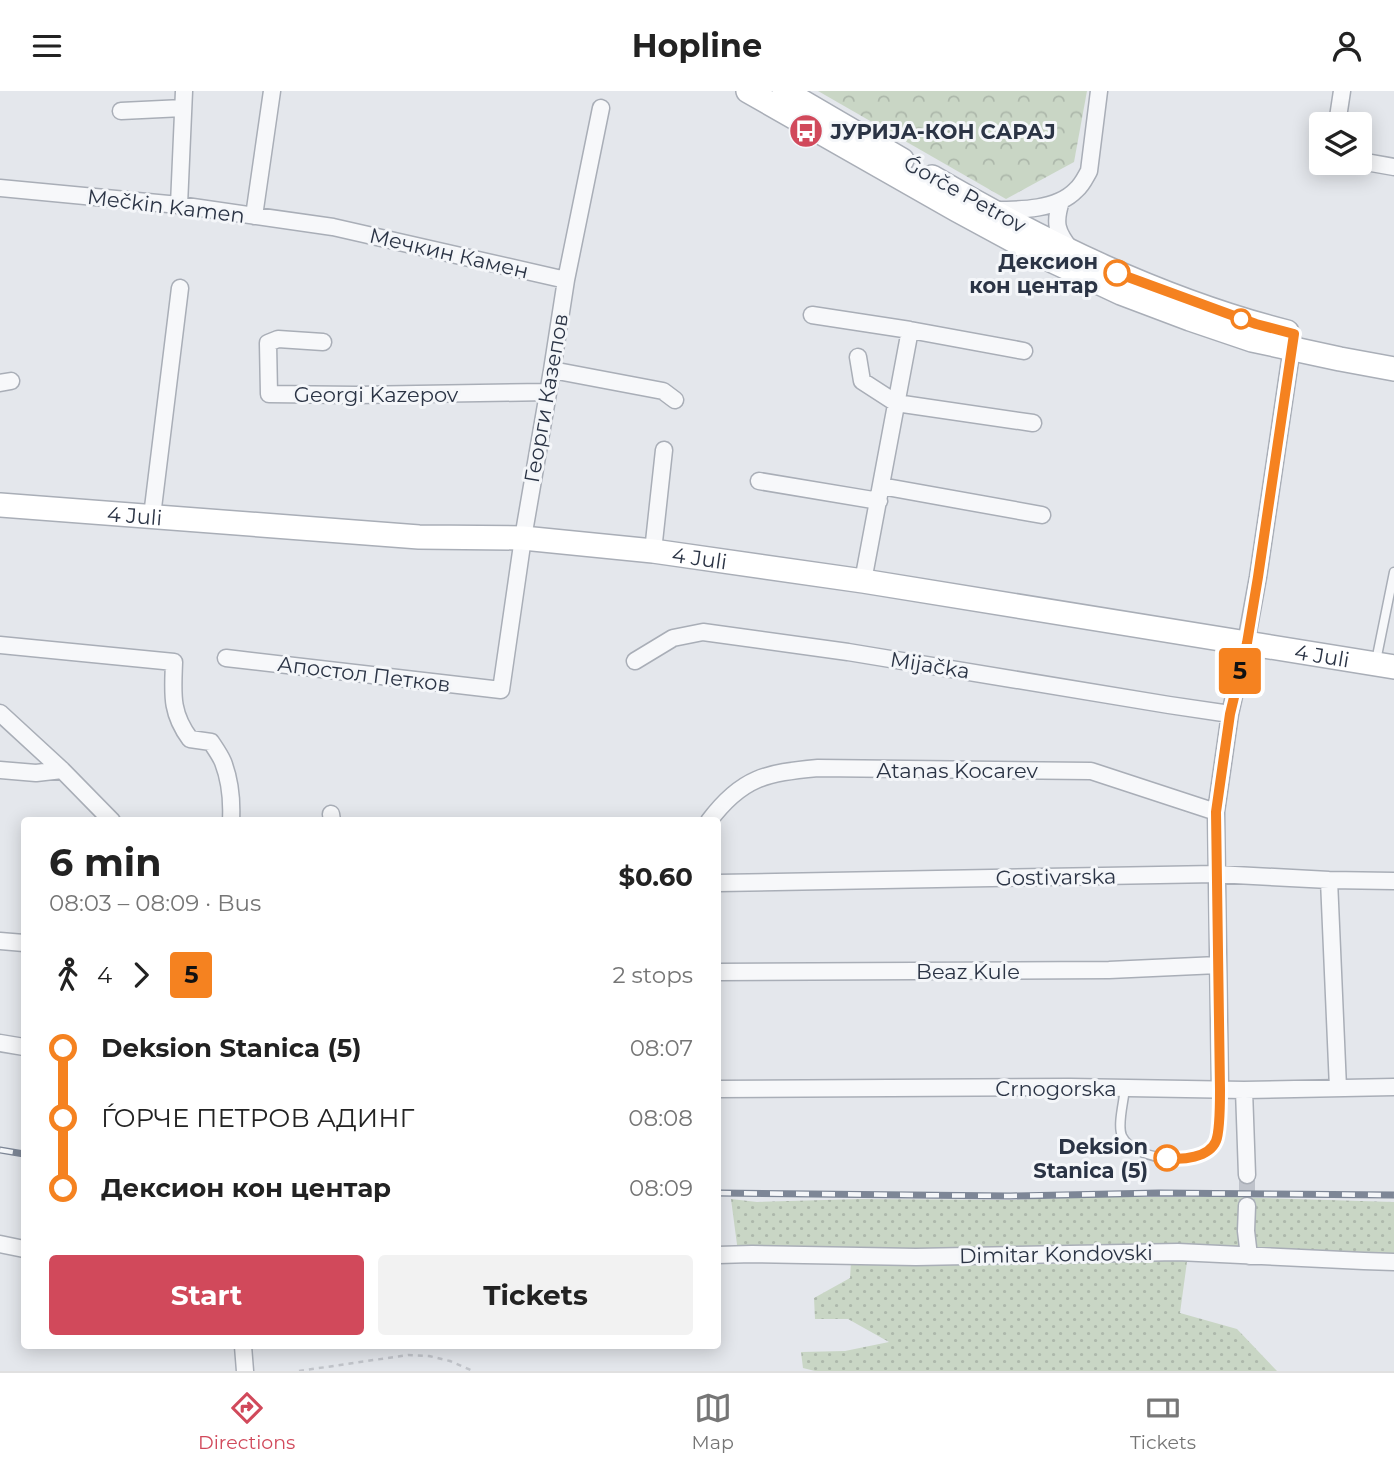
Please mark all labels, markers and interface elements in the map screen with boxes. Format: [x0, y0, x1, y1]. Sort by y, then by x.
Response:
text: Hopline [632, 26, 762, 65]
icon: menu [28, 27, 66, 65]
icon: person [1328, 27, 1366, 65]
bus stop icon: ЈУРИЈА-КОН САРАЈ [787, 112, 825, 150]
map controls [1309, 112, 1372, 175]
button: layers [1309, 112, 1372, 175]
place label: ЈУРИЈА-КОН САРАЈ [830, 119, 1056, 144]
street label: Ǵorče Petrov [900, 150, 1031, 238]
street label: Mečkin Kamen [86, 184, 246, 228]
street label: Мечкин Камен [367, 223, 531, 283]
place label: Дексион кон центар [969, 249, 1098, 298]
marker: Дексион кон центар [1104, 260, 1130, 286]
unlabelled marker [1231, 309, 1251, 329]
street label: Георги Казепов [519, 311, 573, 485]
street label: Georgi Kazepov [294, 382, 459, 407]
street label: 4 Juli [106, 501, 163, 530]
street label: 4 Juli [670, 541, 729, 574]
street label: 4 Juli [1293, 639, 1351, 672]
street label: Mijačka [888, 646, 972, 684]
line badge: 5 [1217, 648, 1263, 694]
street label: Апостол Петков [276, 651, 452, 697]
text: 5 [1233, 656, 1247, 685]
street label: Atanas Kocarev [876, 758, 1038, 783]
text: 6 min [49, 839, 162, 886]
text: $0.60 [618, 861, 693, 893]
street label: Gostivarska [996, 863, 1116, 891]
text: 08:03 – 08:09 · Bus [49, 889, 261, 917]
icon: walk [49, 956, 87, 994]
icon: forward [122, 956, 160, 994]
street label: Beaz Kule [916, 959, 1020, 984]
text: 5 [184, 960, 198, 989]
text: 4 [97, 961, 112, 989]
text: 2 stops [613, 961, 693, 989]
text: Deksion Stanica (5) [101, 1032, 362, 1064]
text: 08:07 [630, 1034, 693, 1062]
street label: Crnogorska [995, 1076, 1117, 1101]
text: ЃОРЧЕ ПЕТРОВ АДИНГ [101, 1102, 414, 1134]
text: 08:08 [628, 1104, 693, 1132]
place label: Deksion Stanica (5) [1033, 1134, 1148, 1183]
marker: Deksion Stanica (5) [1154, 1145, 1180, 1171]
text: Дексион кон центар [101, 1172, 391, 1204]
text: 08:09 [629, 1174, 693, 1202]
street label: Dimitar Kondovski [959, 1240, 1153, 1268]
button: Start [49, 1255, 364, 1335]
button: Tickets [378, 1255, 693, 1335]
tab: Directions [198, 1389, 295, 1454]
tab: Map [692, 1389, 734, 1454]
tab: Tickets [1130, 1389, 1196, 1454]

